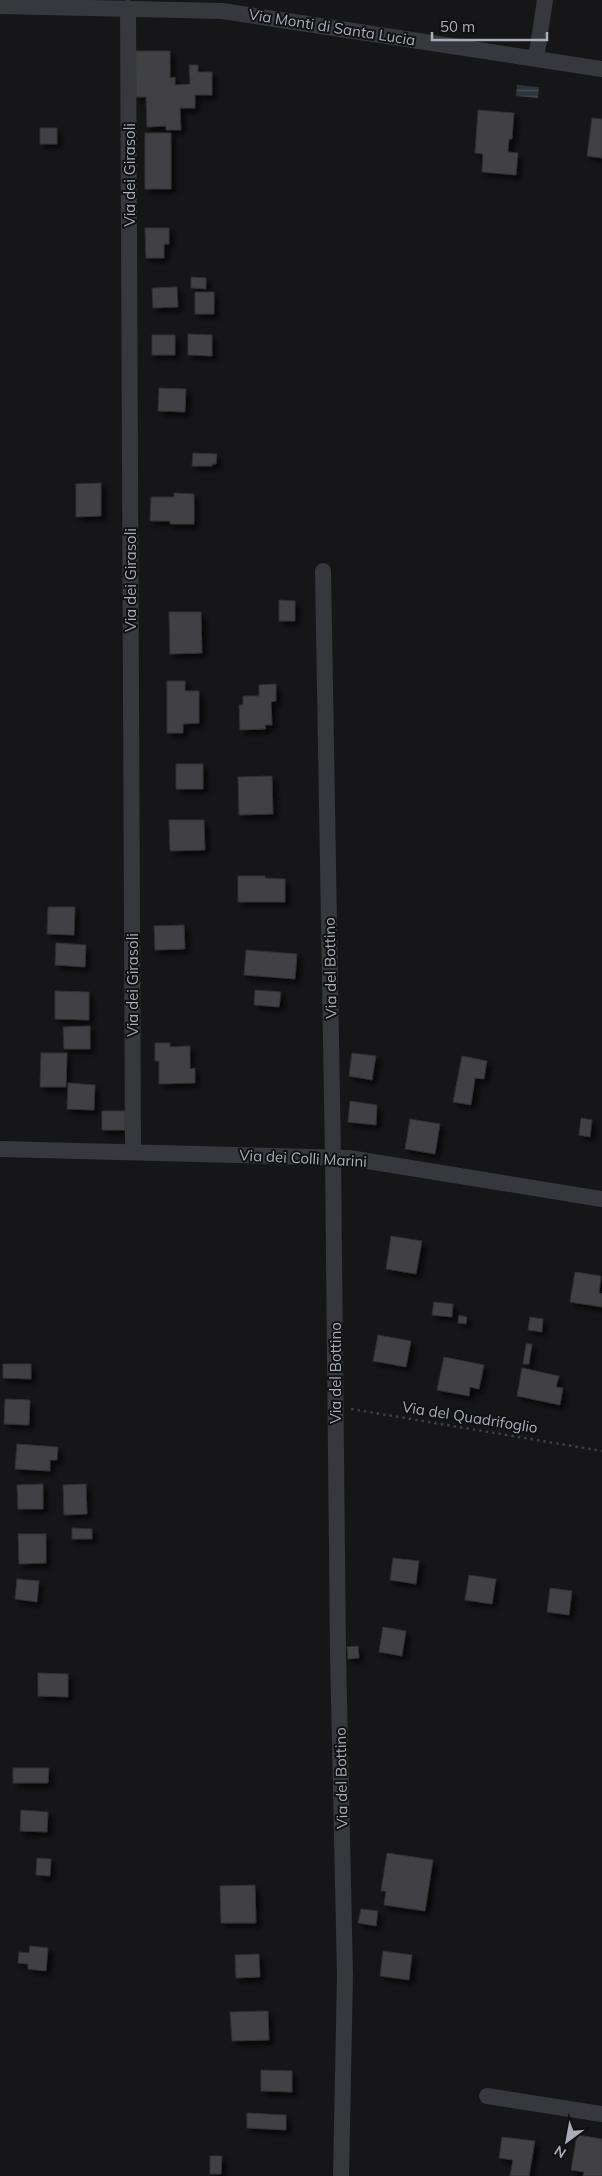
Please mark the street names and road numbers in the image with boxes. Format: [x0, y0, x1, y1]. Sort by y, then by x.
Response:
street label: Via Monti di Santa Lucia [247, 4, 417, 50]
street label: Via dei Girasoli [120, 123, 139, 227]
street label: Via dei Girasoli [121, 528, 140, 632]
street label: Via del Bottino [320, 917, 340, 1019]
street label: Via dei Girasoli [123, 933, 142, 1037]
street label: Via dei Colli Marini [239, 1145, 367, 1171]
street label: Via del Bottino [326, 1322, 345, 1424]
street label: Via del Quadrifoglio [401, 1397, 539, 1437]
street label: Via del Bottino [331, 1727, 351, 1829]

